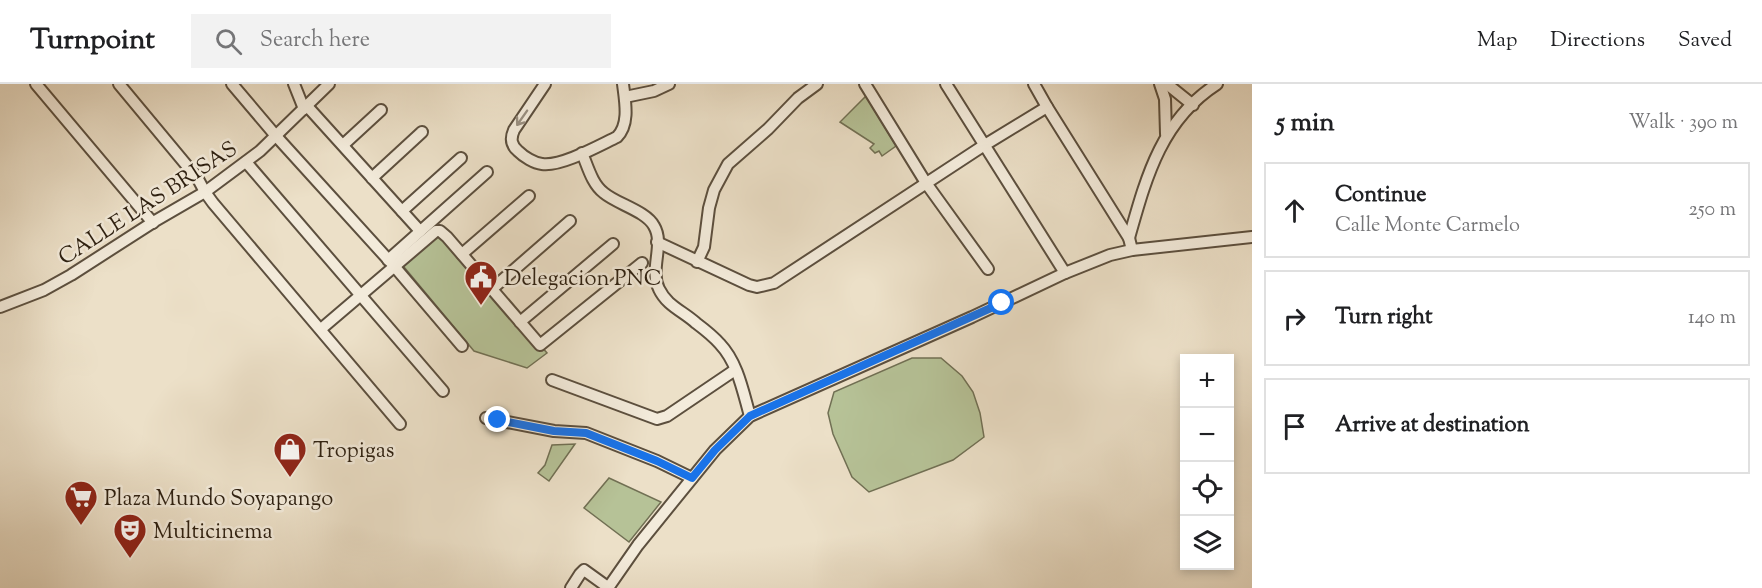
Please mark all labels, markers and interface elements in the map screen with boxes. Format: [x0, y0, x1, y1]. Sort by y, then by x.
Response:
search box [191, 14, 611, 68]
text: Turnpoint [30, 21, 155, 61]
icon: search [212, 25, 245, 58]
text: Search here [260, 25, 370, 57]
text: Map [1477, 26, 1517, 56]
text: Directions [1550, 26, 1645, 56]
text: Saved [1678, 26, 1732, 56]
text: 5 min [1276, 105, 1335, 142]
one-way arrow [516, 109, 528, 126]
text: Walk · 390 m [1629, 109, 1738, 138]
street label: CALLE LAS BRISAS [53, 135, 244, 275]
text: Continue [1335, 180, 1426, 212]
icon: ahead [1278, 194, 1311, 227]
text: 250 m [1688, 196, 1736, 225]
text: Calle Monte Carmelo [1335, 212, 1520, 241]
public building icon: Delegacion PNC [463, 259, 499, 306]
place label: Delegacion PNC [504, 264, 662, 296]
route start [988, 289, 1014, 315]
icon: right [1278, 302, 1311, 335]
text: Turn right [1335, 302, 1432, 334]
text: 140 m [1688, 304, 1736, 333]
map controls [1180, 354, 1234, 570]
button: + [1180, 354, 1234, 408]
route end [484, 406, 510, 432]
button: − [1180, 408, 1234, 462]
icon: arrive [1278, 410, 1311, 443]
text: Arrive at destination [1335, 410, 1530, 442]
shop icon: Tropigas [272, 431, 308, 478]
place label: Tropigas [313, 436, 394, 468]
button: locate [1180, 462, 1234, 516]
supermarket icon: Plaza Mundo Soyapango [63, 479, 99, 526]
place label: Plaza Mundo Soyapango [104, 484, 333, 516]
theatre icon: Multicinema [112, 512, 148, 559]
button: layers [1180, 516, 1234, 570]
place label: Multicinema [153, 517, 273, 549]

